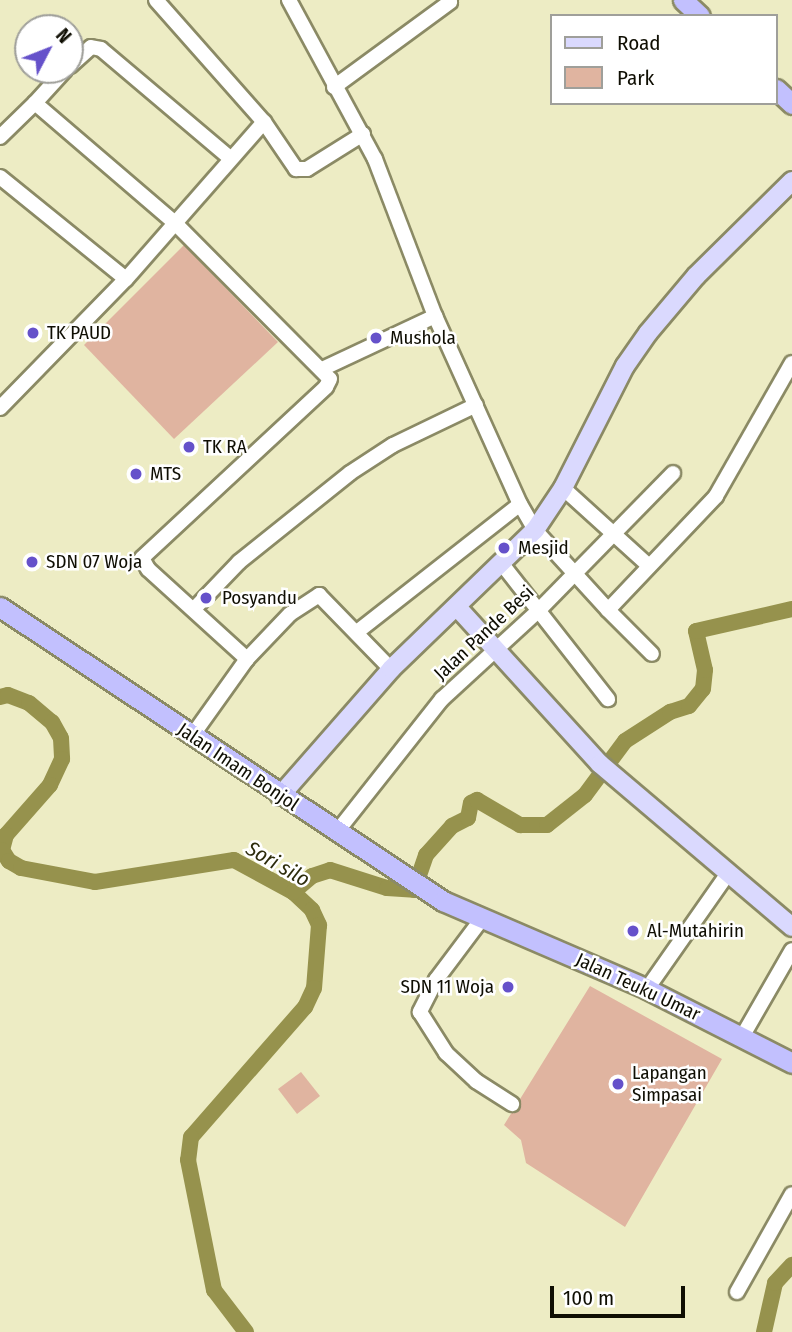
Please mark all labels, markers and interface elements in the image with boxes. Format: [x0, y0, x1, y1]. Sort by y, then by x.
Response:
north arrow [14, 14, 84, 84]
legend [550, 14, 778, 105]
text: N [51, 24, 76, 48]
text: Road [617, 30, 661, 56]
text: Park [617, 65, 654, 91]
place label: TK PAUD [47, 322, 111, 344]
marker: TK PAUD [25, 325, 41, 341]
place label: Mushola [390, 327, 456, 349]
marker: Mushola [368, 330, 384, 346]
place label: TK RA [203, 436, 247, 458]
marker: TK RA [181, 439, 197, 455]
place label: MTS [150, 463, 181, 485]
marker: MTS [128, 466, 144, 482]
place label: Mesjid [518, 537, 569, 559]
marker: Mesjid [496, 540, 512, 556]
place label: SDN 07 Woja [46, 551, 142, 573]
marker: SDN 07 Woja [24, 554, 40, 570]
street label: Jalan Pande Besi [429, 581, 539, 685]
place label: Posyandu [222, 587, 297, 609]
marker: Posyandu [196, 588, 216, 608]
street label: Jalan Imam Bonjol [173, 718, 303, 816]
water label: Sori silo [242, 836, 314, 892]
place label: Al-Mutahirin [647, 920, 744, 942]
marker: Al-Mutahirin [625, 923, 641, 939]
street label: Jalan Teuku Umar [572, 948, 704, 1026]
place label: SDN 11 Woja [400, 976, 494, 998]
marker: SDN 11 Woja [500, 979, 516, 995]
place label: Lapangan Simpasai [632, 1062, 707, 1106]
marker: Lapangan Simpasai [610, 1076, 626, 1092]
scale bar [554, 1272, 689, 1316]
text: 100 m [563, 1285, 614, 1311]

